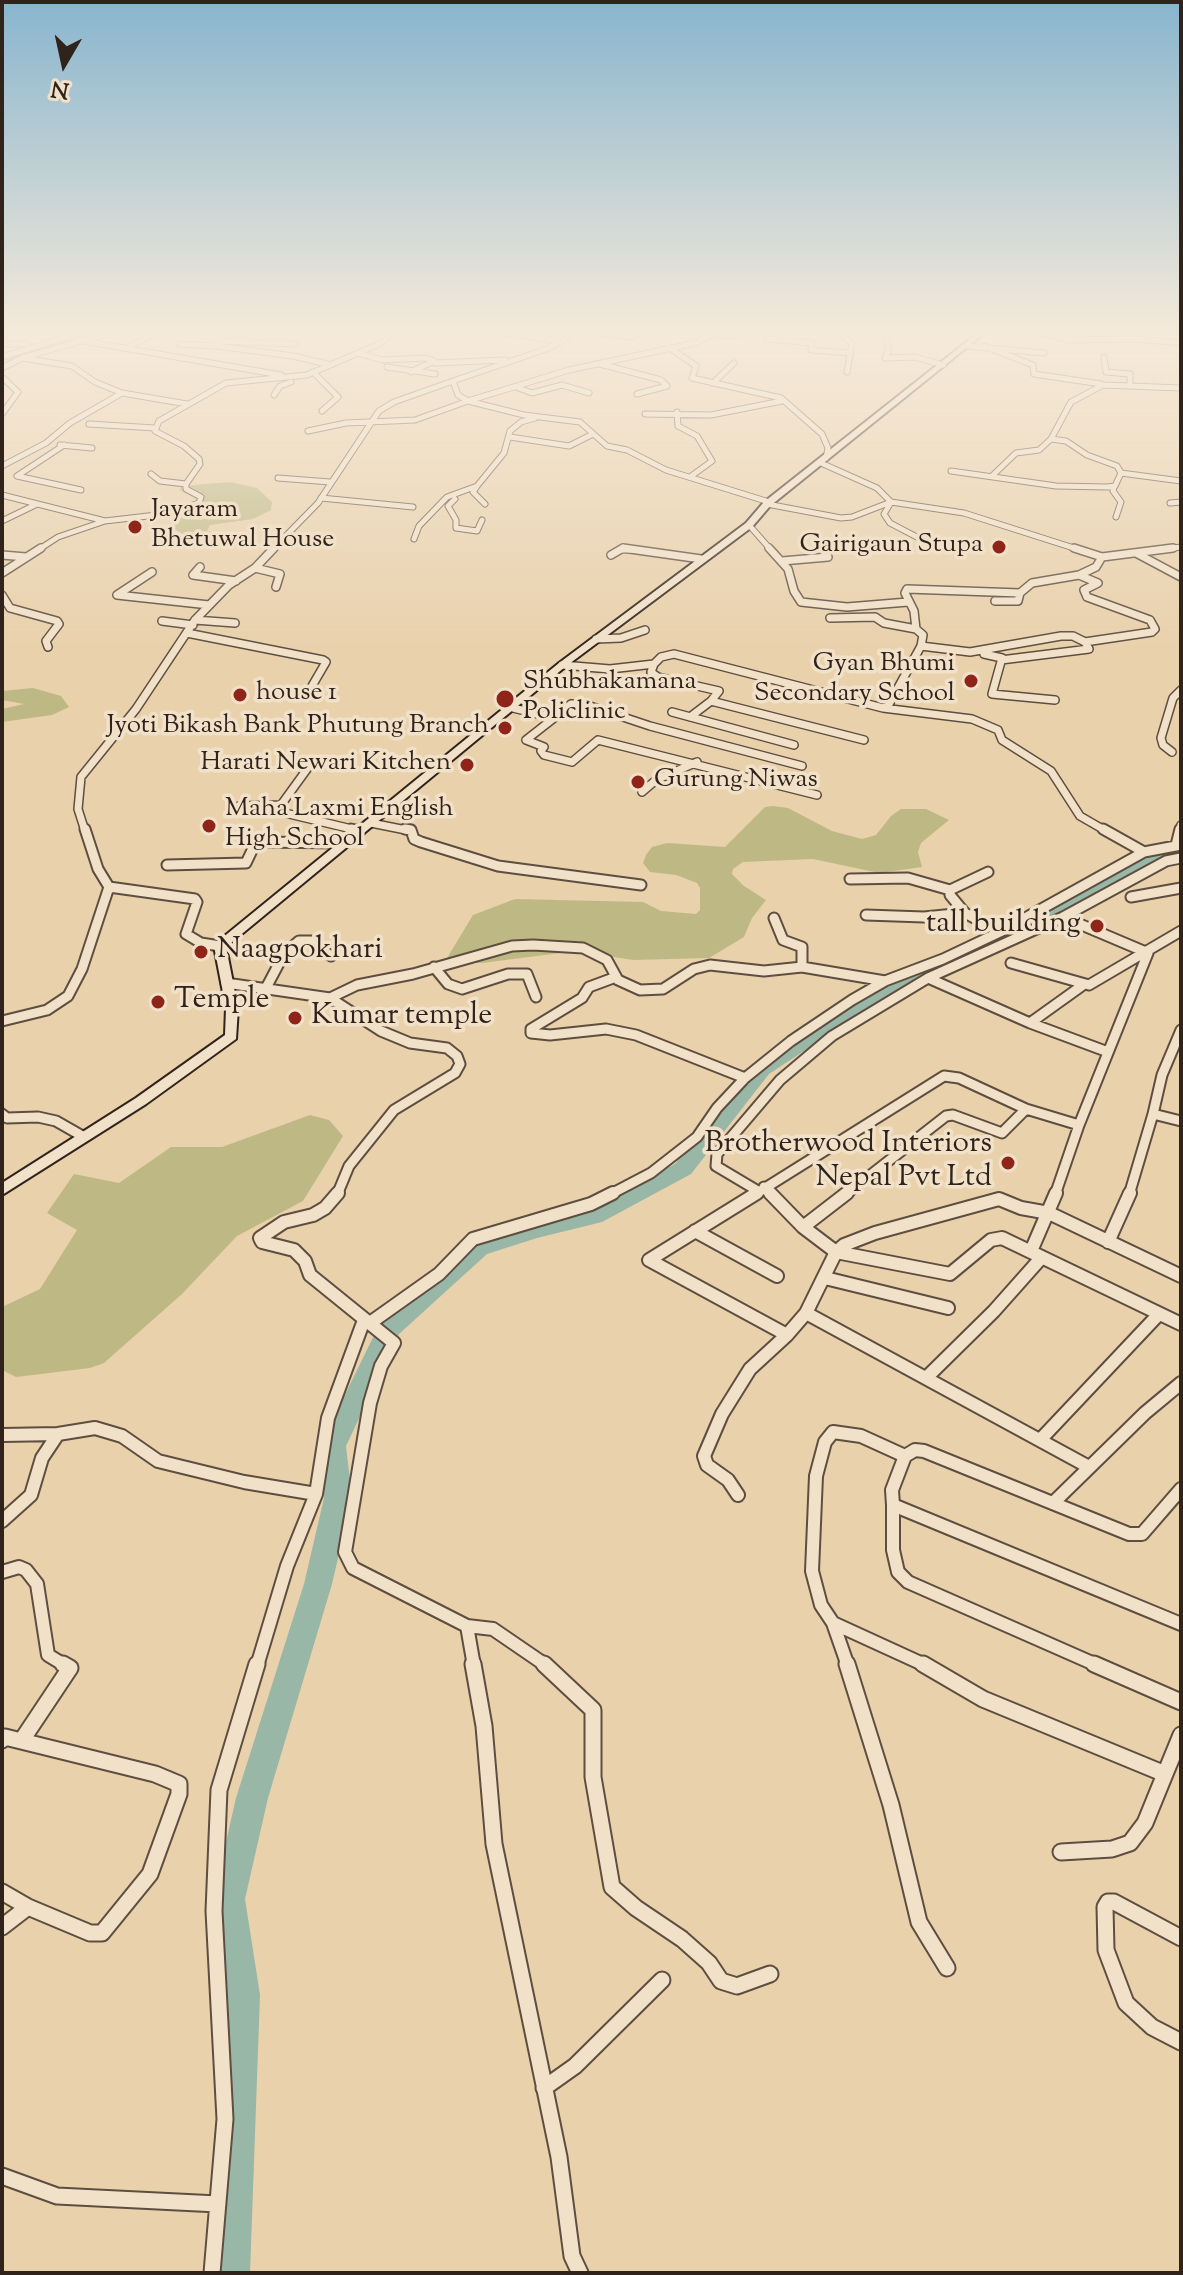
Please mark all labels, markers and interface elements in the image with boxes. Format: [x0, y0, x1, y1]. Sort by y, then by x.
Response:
north arrow [24, 24, 104, 104]
text: N [49, 71, 71, 105]
place label: Jayaram Bhetuwal House [151, 496, 334, 558]
marker: Jayaram Bhetuwal House [126, 518, 144, 536]
place label: Gairigaun Stupa [800, 531, 983, 563]
marker: Gairigaun Stupa [990, 538, 1008, 556]
place label: Gyan Bhumi Secondary School [754, 650, 955, 712]
place label: Shubhakamana Policlinic [523, 668, 697, 730]
marker: Gyan Bhumi Secondary School [962, 672, 980, 690]
place label: house 1 [256, 679, 337, 711]
marker: house 1 [231, 686, 249, 704]
marker: Shubhakamana Policlinic [494, 688, 516, 710]
place label: Jyoti Bikash Bank Phutung Branch [107, 712, 489, 744]
marker: Jyoti Bikash Bank Phutung Branch [496, 719, 514, 737]
place label: Harati Newari Kitchen [201, 749, 451, 781]
marker: Harati Newari Kitchen [458, 756, 476, 774]
place label: Gurung Niwas [654, 766, 818, 798]
marker: Gurung Niwas [629, 773, 647, 791]
place label: Maha Laxmi English High School [225, 795, 454, 856]
marker: Maha Laxmi English High School [200, 817, 218, 835]
place label: tall building [926, 908, 1081, 944]
marker: tall building [1088, 917, 1106, 935]
place label: Naagpokhari [217, 934, 383, 970]
marker: Naagpokhari [192, 943, 210, 961]
place label: Temple [174, 984, 269, 1020]
marker: Temple [149, 993, 167, 1011]
place label: Kumar temple [311, 1000, 492, 1036]
marker: Kumar temple [286, 1009, 304, 1027]
place label: Brotherwood Interiors Nepal Pvt Ltd [704, 1128, 992, 1198]
marker: Brotherwood Interiors Nepal Pvt Ltd [999, 1154, 1017, 1172]

